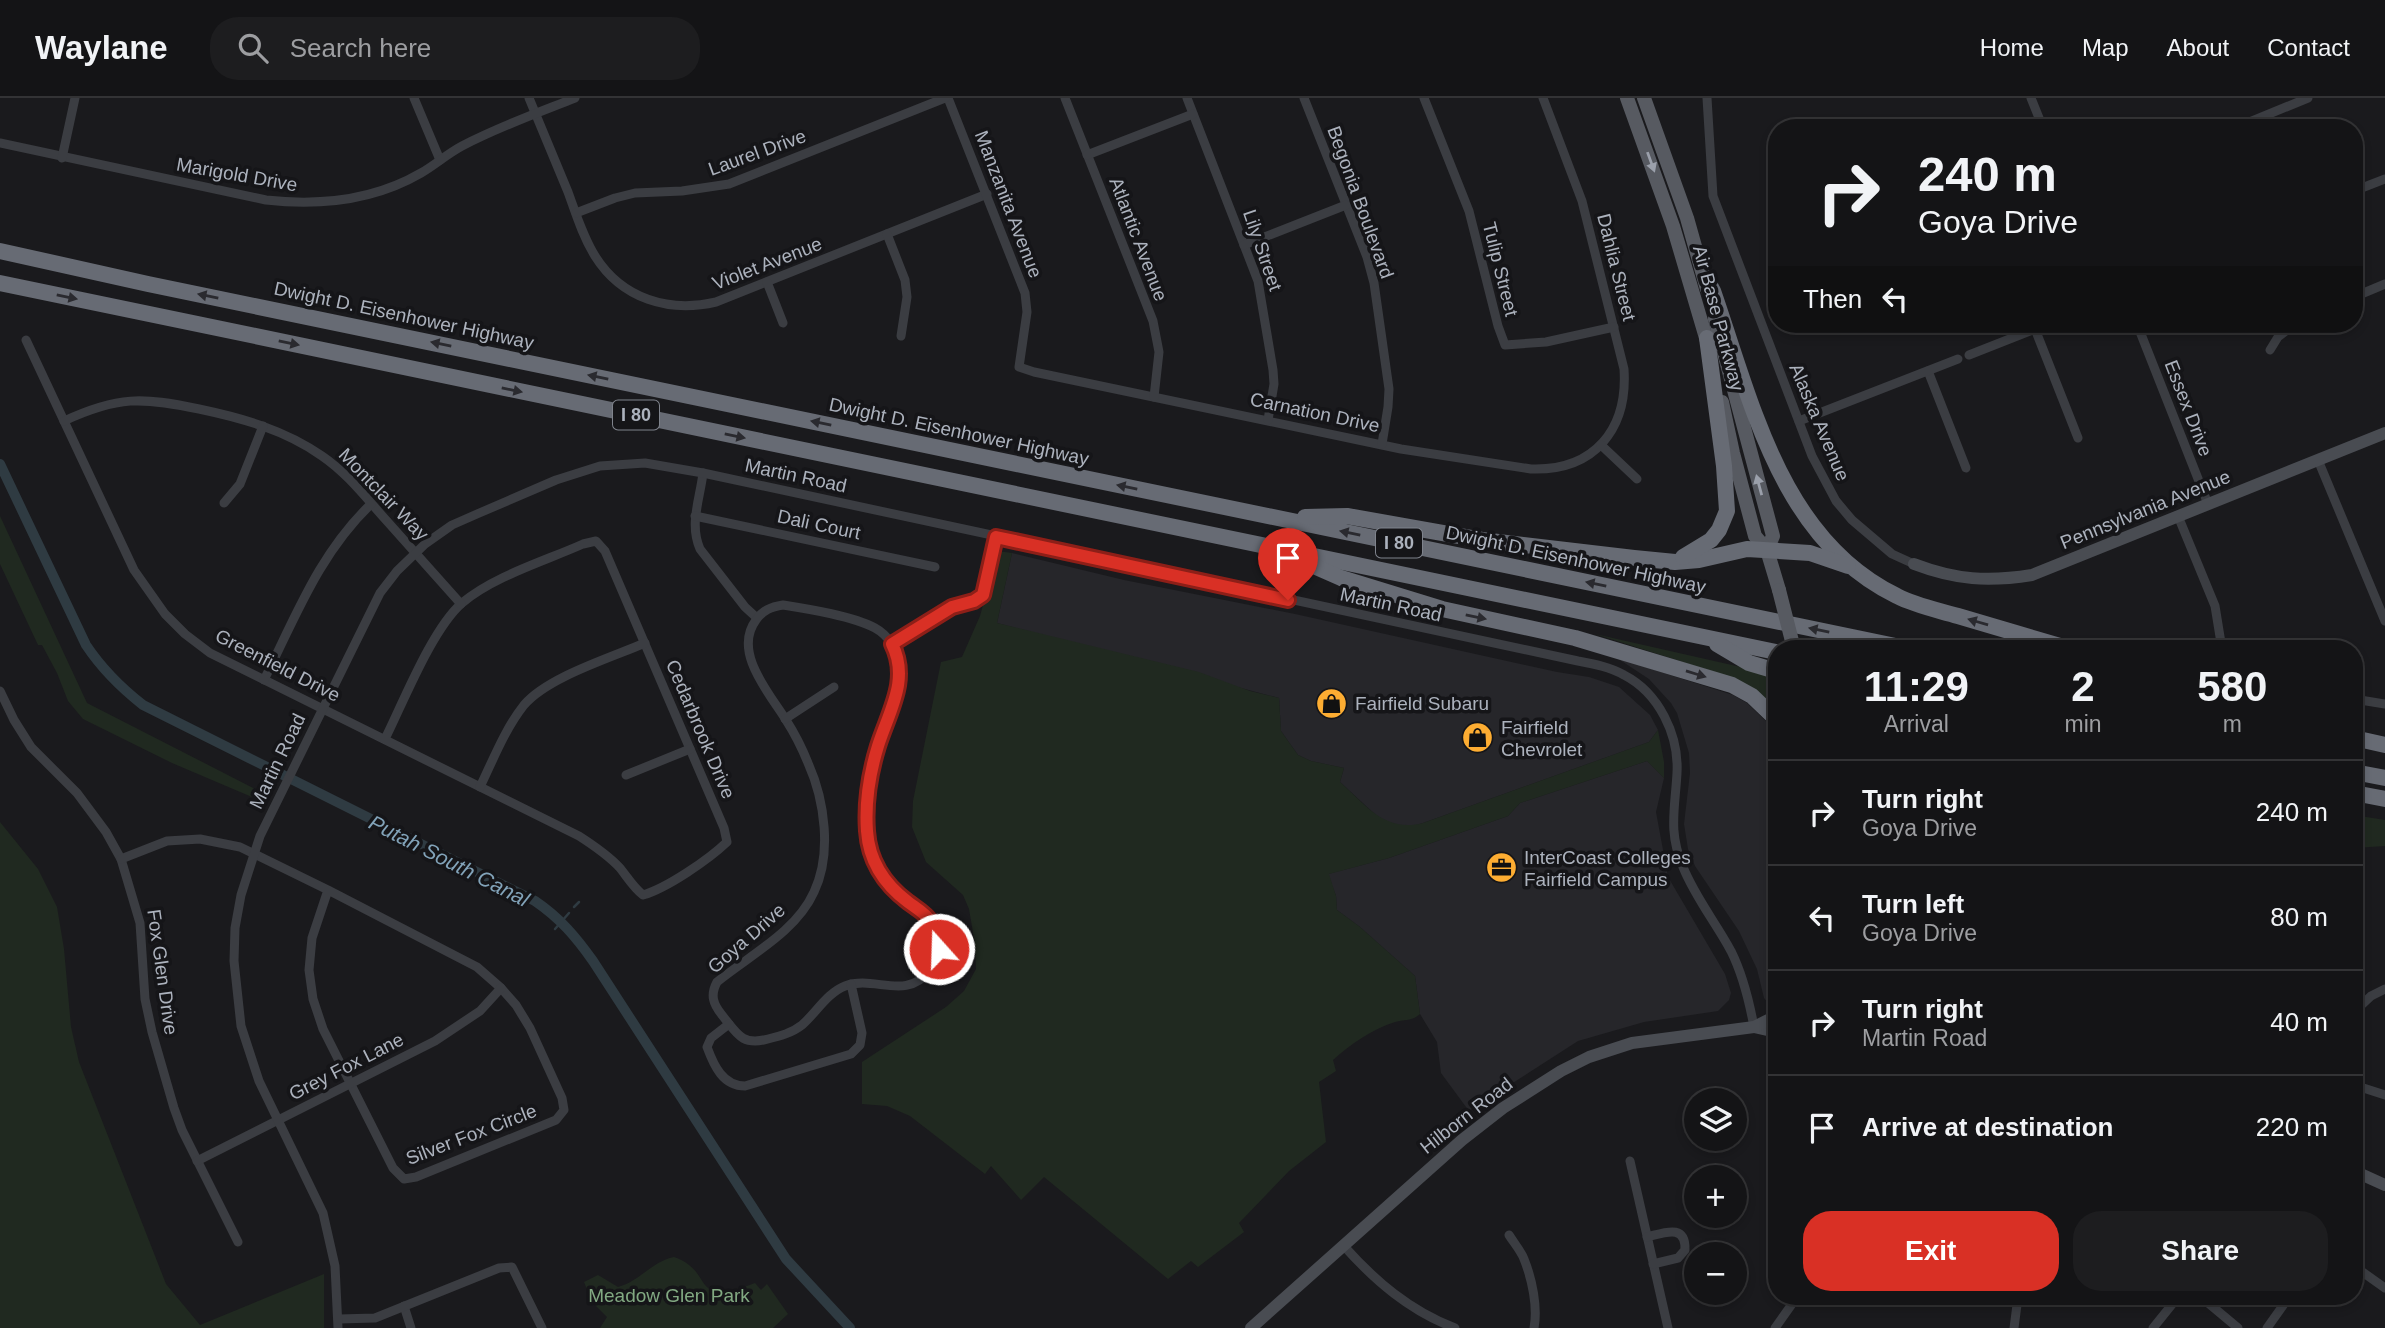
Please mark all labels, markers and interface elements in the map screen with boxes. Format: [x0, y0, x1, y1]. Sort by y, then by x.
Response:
search box [210, 17, 700, 80]
text: Waylane [35, 29, 168, 66]
icon: search [234, 29, 272, 67]
text: Search here [290, 33, 431, 63]
text: Home [1980, 34, 2044, 61]
text: Map [2082, 34, 2129, 61]
text: About [2167, 34, 2229, 61]
text: Contact [2267, 34, 2350, 61]
street label: Begonia Boulevard [1323, 123, 1398, 281]
street label: Laurel Drive [705, 125, 809, 180]
street label: Manzanita Avenue [971, 128, 1046, 281]
icon: right [1803, 147, 1894, 238]
text: 240 m [1918, 147, 2057, 201]
one-way arrow [1646, 151, 1657, 172]
street label: Marigold Drive [175, 154, 299, 195]
street label: Atlantic Avenue [1105, 174, 1172, 304]
text: Goya Drive [1918, 204, 2078, 240]
street label: Lily Street [1239, 207, 1286, 294]
street label: Dahlia Street [1593, 211, 1640, 324]
street label: Tulip Street [1479, 220, 1523, 319]
street label: Violet Avenue [709, 233, 825, 294]
street label: Air Base Parkway [1689, 243, 1748, 394]
street label: Dwight D. Eisenhower Highway [272, 278, 536, 353]
icon: left [1876, 280, 1914, 318]
text: Then [1803, 284, 1862, 314]
one-way arrow [197, 291, 219, 302]
one-way arrow [56, 292, 78, 303]
one-way arrow [278, 338, 300, 349]
one-way arrow [430, 339, 452, 350]
street label: Essex Drive [2161, 357, 2216, 459]
street label: Alaska Avenue [1785, 360, 1854, 484]
one-way arrow [587, 371, 609, 382]
one-way arrow [501, 384, 523, 395]
street label: Carnation Drive [1248, 388, 1382, 436]
street label: Dwight D. Eisenhower Highway [827, 394, 1091, 469]
road number: I 80 [613, 400, 659, 430]
one-way arrow [810, 418, 832, 429]
one-way arrow [724, 430, 746, 441]
street label: Montclair Way [335, 444, 433, 545]
street label: Martin Road [743, 454, 849, 497]
street label: Pennsylvania Avenue [2057, 466, 2233, 553]
one-way arrow [1753, 474, 1764, 496]
one-way arrow [1116, 481, 1138, 492]
street label: Dali Court [775, 505, 863, 544]
street label: Dwight D. Eisenhower Highway [1444, 522, 1708, 597]
pin [1258, 528, 1318, 600]
one-way arrow [1339, 528, 1361, 539]
road number: I 80 [1376, 528, 1422, 558]
icon: arrive [1269, 539, 1307, 577]
one-way arrow [1585, 579, 1607, 590]
street label: Martin Road [1338, 583, 1444, 626]
one-way arrow [1465, 611, 1487, 622]
one-way arrow [1967, 617, 1988, 627]
street label: Greenfield Drive [212, 625, 344, 706]
one-way arrow [1808, 625, 1830, 636]
street label: Cedarbrook Drive [662, 657, 739, 802]
text: 11:29 [1864, 663, 1969, 710]
text: 2 [2071, 663, 2095, 710]
text: 580 [2197, 663, 2267, 710]
one-way arrow [1685, 669, 1706, 679]
shop icon: Fairfield Subaru [1315, 686, 1349, 720]
place label: Fairfield Subaru [1355, 693, 1489, 714]
street label: Martin Road [245, 710, 310, 812]
text: Arrival [1884, 711, 1949, 737]
text: min [2064, 711, 2102, 737]
text: m [2223, 711, 2242, 737]
place label: Fairfield Chevrolet [1501, 717, 1583, 760]
shop icon: Fairfield Chevrolet [1461, 721, 1495, 755]
text: Turn right [1862, 784, 1983, 814]
icon: right [1803, 794, 1841, 832]
text: 240 m [2256, 797, 2328, 827]
water label: Putah South Canal [365, 810, 534, 911]
text: Goya Drive [1862, 815, 1977, 841]
place label: InterCoast Colleges Fairfield Campus [1524, 847, 1691, 890]
office icon: InterCoast Colleges Fairfield Campus [1484, 851, 1518, 885]
text: Turn left [1862, 889, 1964, 919]
street label: Goya Drive [704, 899, 789, 977]
icon: left [1803, 899, 1841, 937]
text: 80 m [2270, 902, 2328, 932]
street label: Fox Glen Drive [143, 908, 182, 1036]
position arrow [902, 912, 976, 986]
text: Goya Drive [1862, 920, 1977, 946]
text: Turn right [1862, 994, 1983, 1024]
icon: right [1803, 1004, 1841, 1042]
text: 40 m [2270, 1007, 2328, 1037]
text: Martin Road [1862, 1025, 1987, 1051]
street label: Grey Fox Lane [285, 1029, 407, 1104]
street label: Hilborn Road [1416, 1073, 1516, 1158]
map controls [1684, 1088, 1747, 1305]
button: layers [1684, 1088, 1747, 1151]
street label: Silver Fox Circle [403, 1100, 540, 1169]
icon: arrive [1803, 1109, 1841, 1147]
text: Arrive at destination [1862, 1112, 2113, 1142]
text: 220 m [2256, 1112, 2328, 1142]
button: + [1684, 1165, 1747, 1228]
button: Exit [1803, 1211, 2059, 1291]
button: Share [2073, 1211, 2328, 1291]
button: − [1684, 1242, 1747, 1305]
park label: Meadow Glen Park [588, 1285, 750, 1306]

